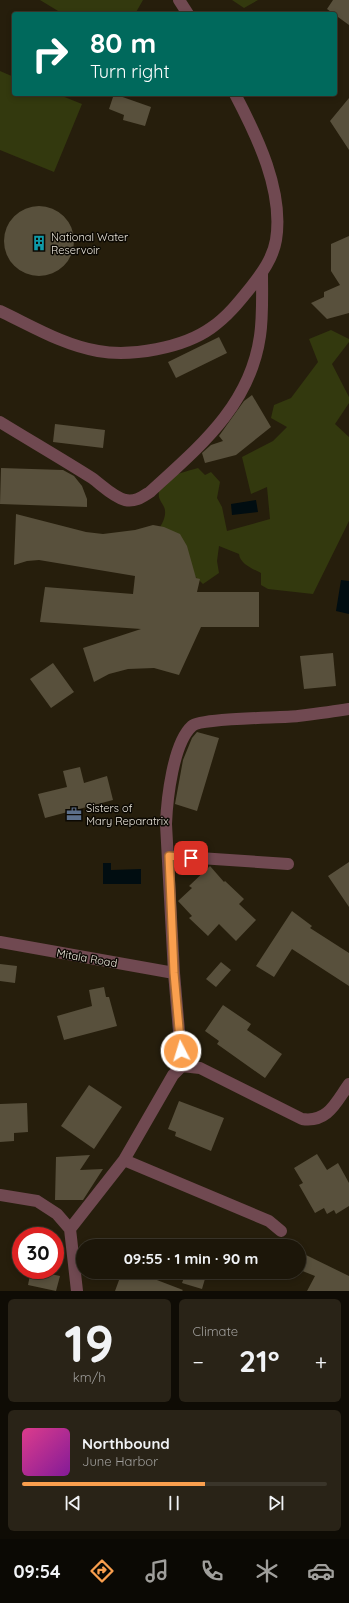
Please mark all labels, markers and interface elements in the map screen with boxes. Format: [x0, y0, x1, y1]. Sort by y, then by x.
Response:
text: 80 m [90, 25, 156, 60]
icon: right [24, 28, 76, 80]
text: Turn right [90, 60, 170, 83]
place label: National Water Reservoir [51, 230, 129, 257]
building icon: National Water Reservoir [30, 234, 48, 252]
place label: Sisters of Mary Reparatrix [86, 801, 169, 828]
office icon: Sisters of Mary Reparatrix [65, 805, 83, 823]
pin [174, 841, 208, 875]
icon: arrive [180, 847, 202, 869]
street label: Mitala Road [56, 946, 118, 970]
position arrow [160, 1030, 202, 1072]
speed limit sign: 30 [12, 1227, 64, 1279]
text: 09:55 · 1 min · 90 m [124, 1249, 258, 1268]
text: 19 [64, 1310, 114, 1375]
text: Climate [193, 1323, 238, 1339]
text: 21° [239, 1342, 280, 1380]
text: − [193, 1348, 204, 1376]
text: + [315, 1348, 327, 1376]
text: km/h [73, 1369, 106, 1385]
text: Northbound [82, 1434, 170, 1453]
text: June Harbor [82, 1453, 158, 1469]
icon: previous [62, 1492, 84, 1514]
icon: pause [163, 1492, 185, 1514]
icon: next [265, 1492, 287, 1514]
icon: directions [88, 1557, 116, 1585]
icon: music [143, 1557, 171, 1585]
icon: phone [198, 1557, 226, 1585]
icon: climate [253, 1557, 281, 1585]
icon: car [307, 1557, 335, 1585]
text: 09:54 [13, 1560, 61, 1583]

